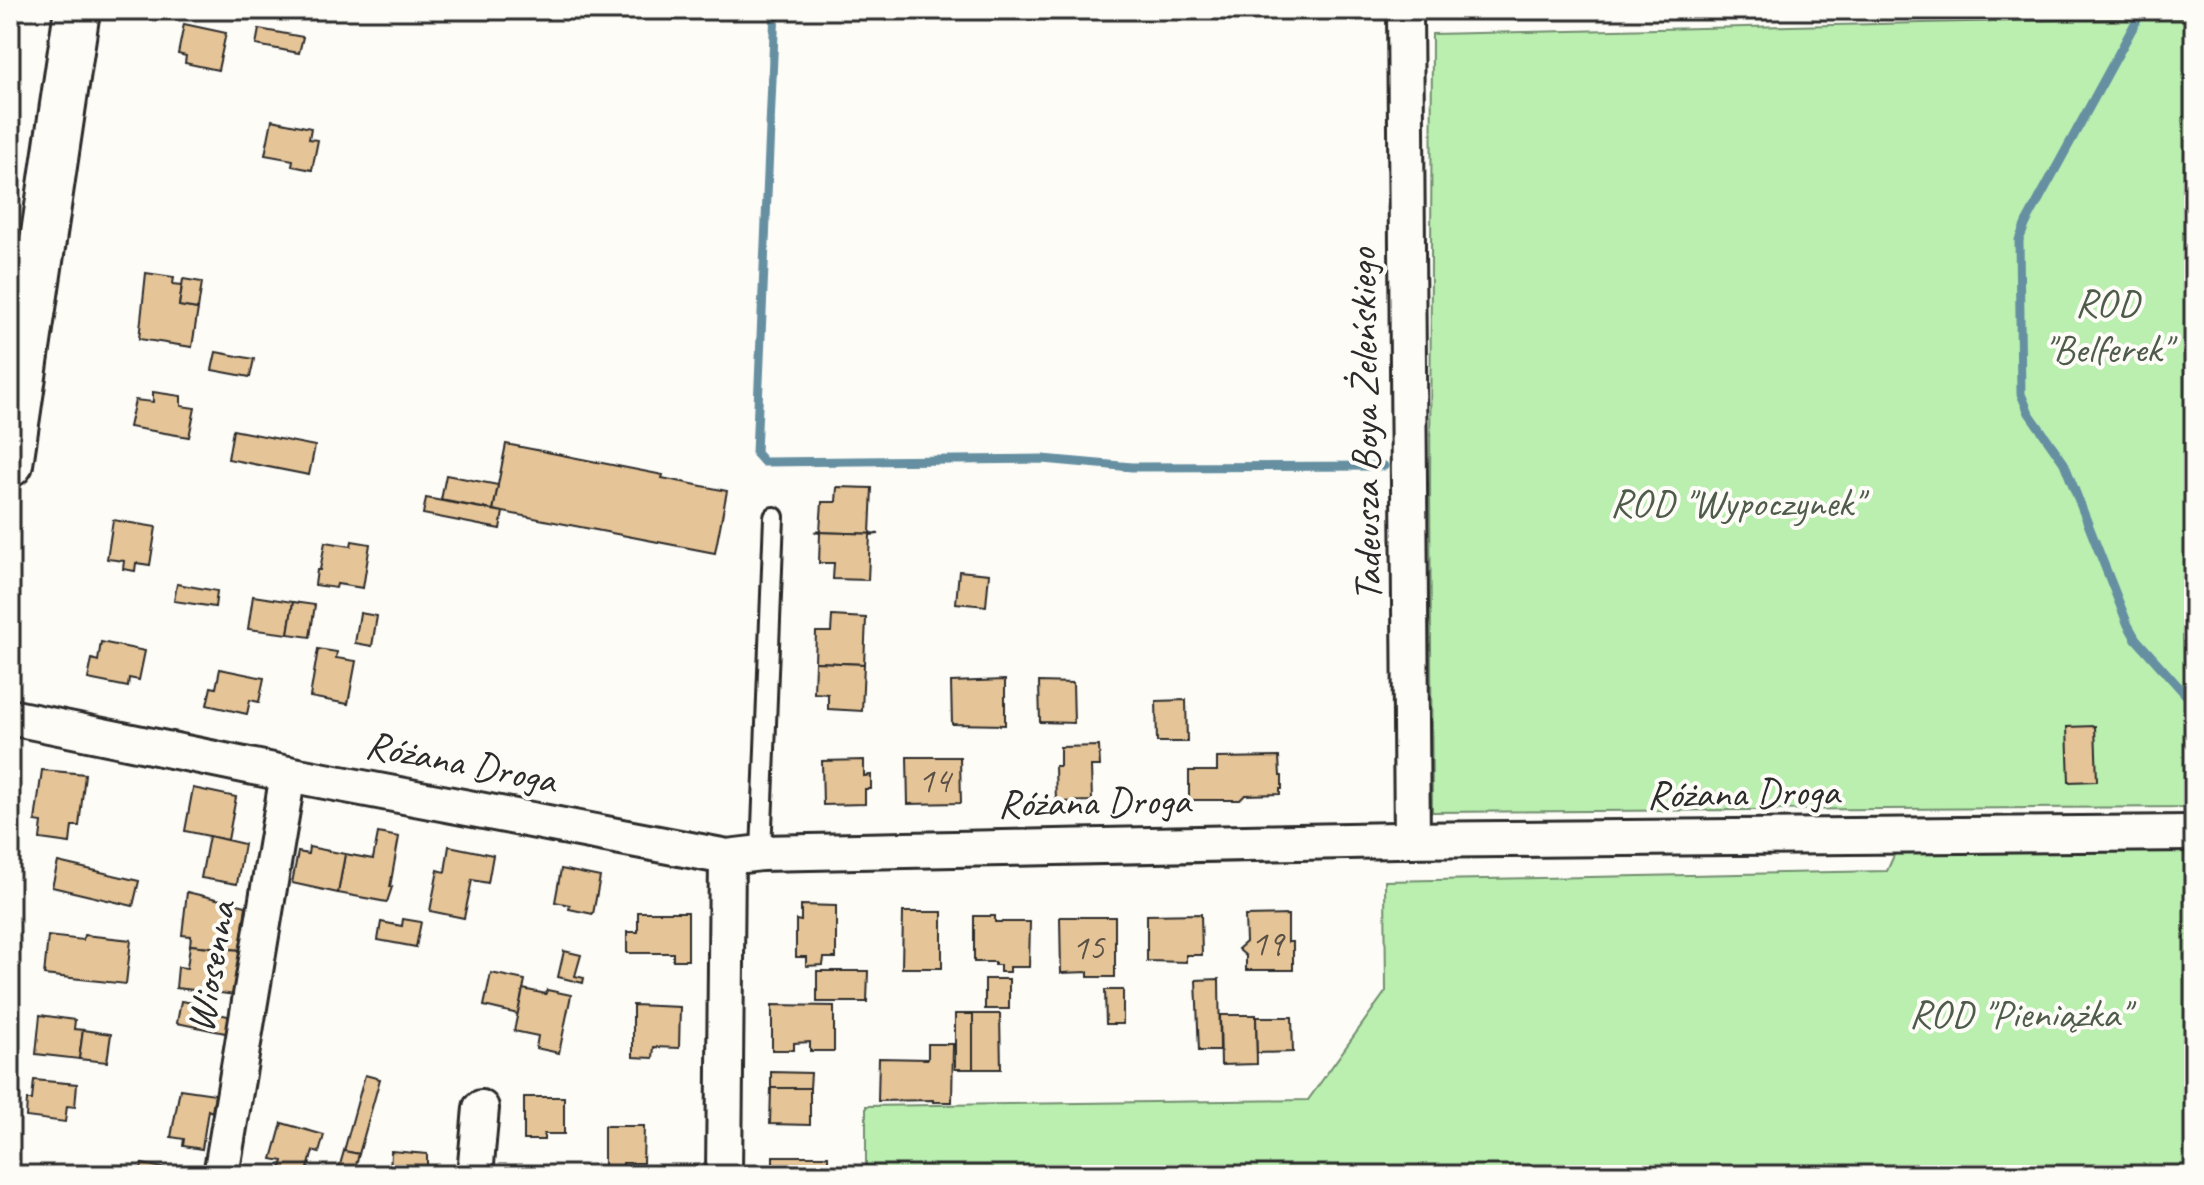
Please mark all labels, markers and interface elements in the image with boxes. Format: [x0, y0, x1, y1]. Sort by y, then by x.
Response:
street label: Tadeusza Boya Żeleńskiego [1337, 246, 1393, 602]
park label: ROD "Belferek" [2044, 278, 2178, 374]
park label: ROD "Wypoczynek" [1610, 478, 1869, 528]
street label: Różana Droga [362, 719, 563, 805]
house number: 14 [918, 757, 954, 803]
street label: Różana Droga [1646, 766, 1842, 820]
street label: Różana Droga [997, 775, 1193, 829]
street label: Wiosenna [175, 895, 247, 1036]
house number: 19 [1251, 920, 1286, 966]
house number: 15 [1072, 924, 1106, 970]
park label: ROD "Pieniążka" [1909, 989, 2136, 1039]

